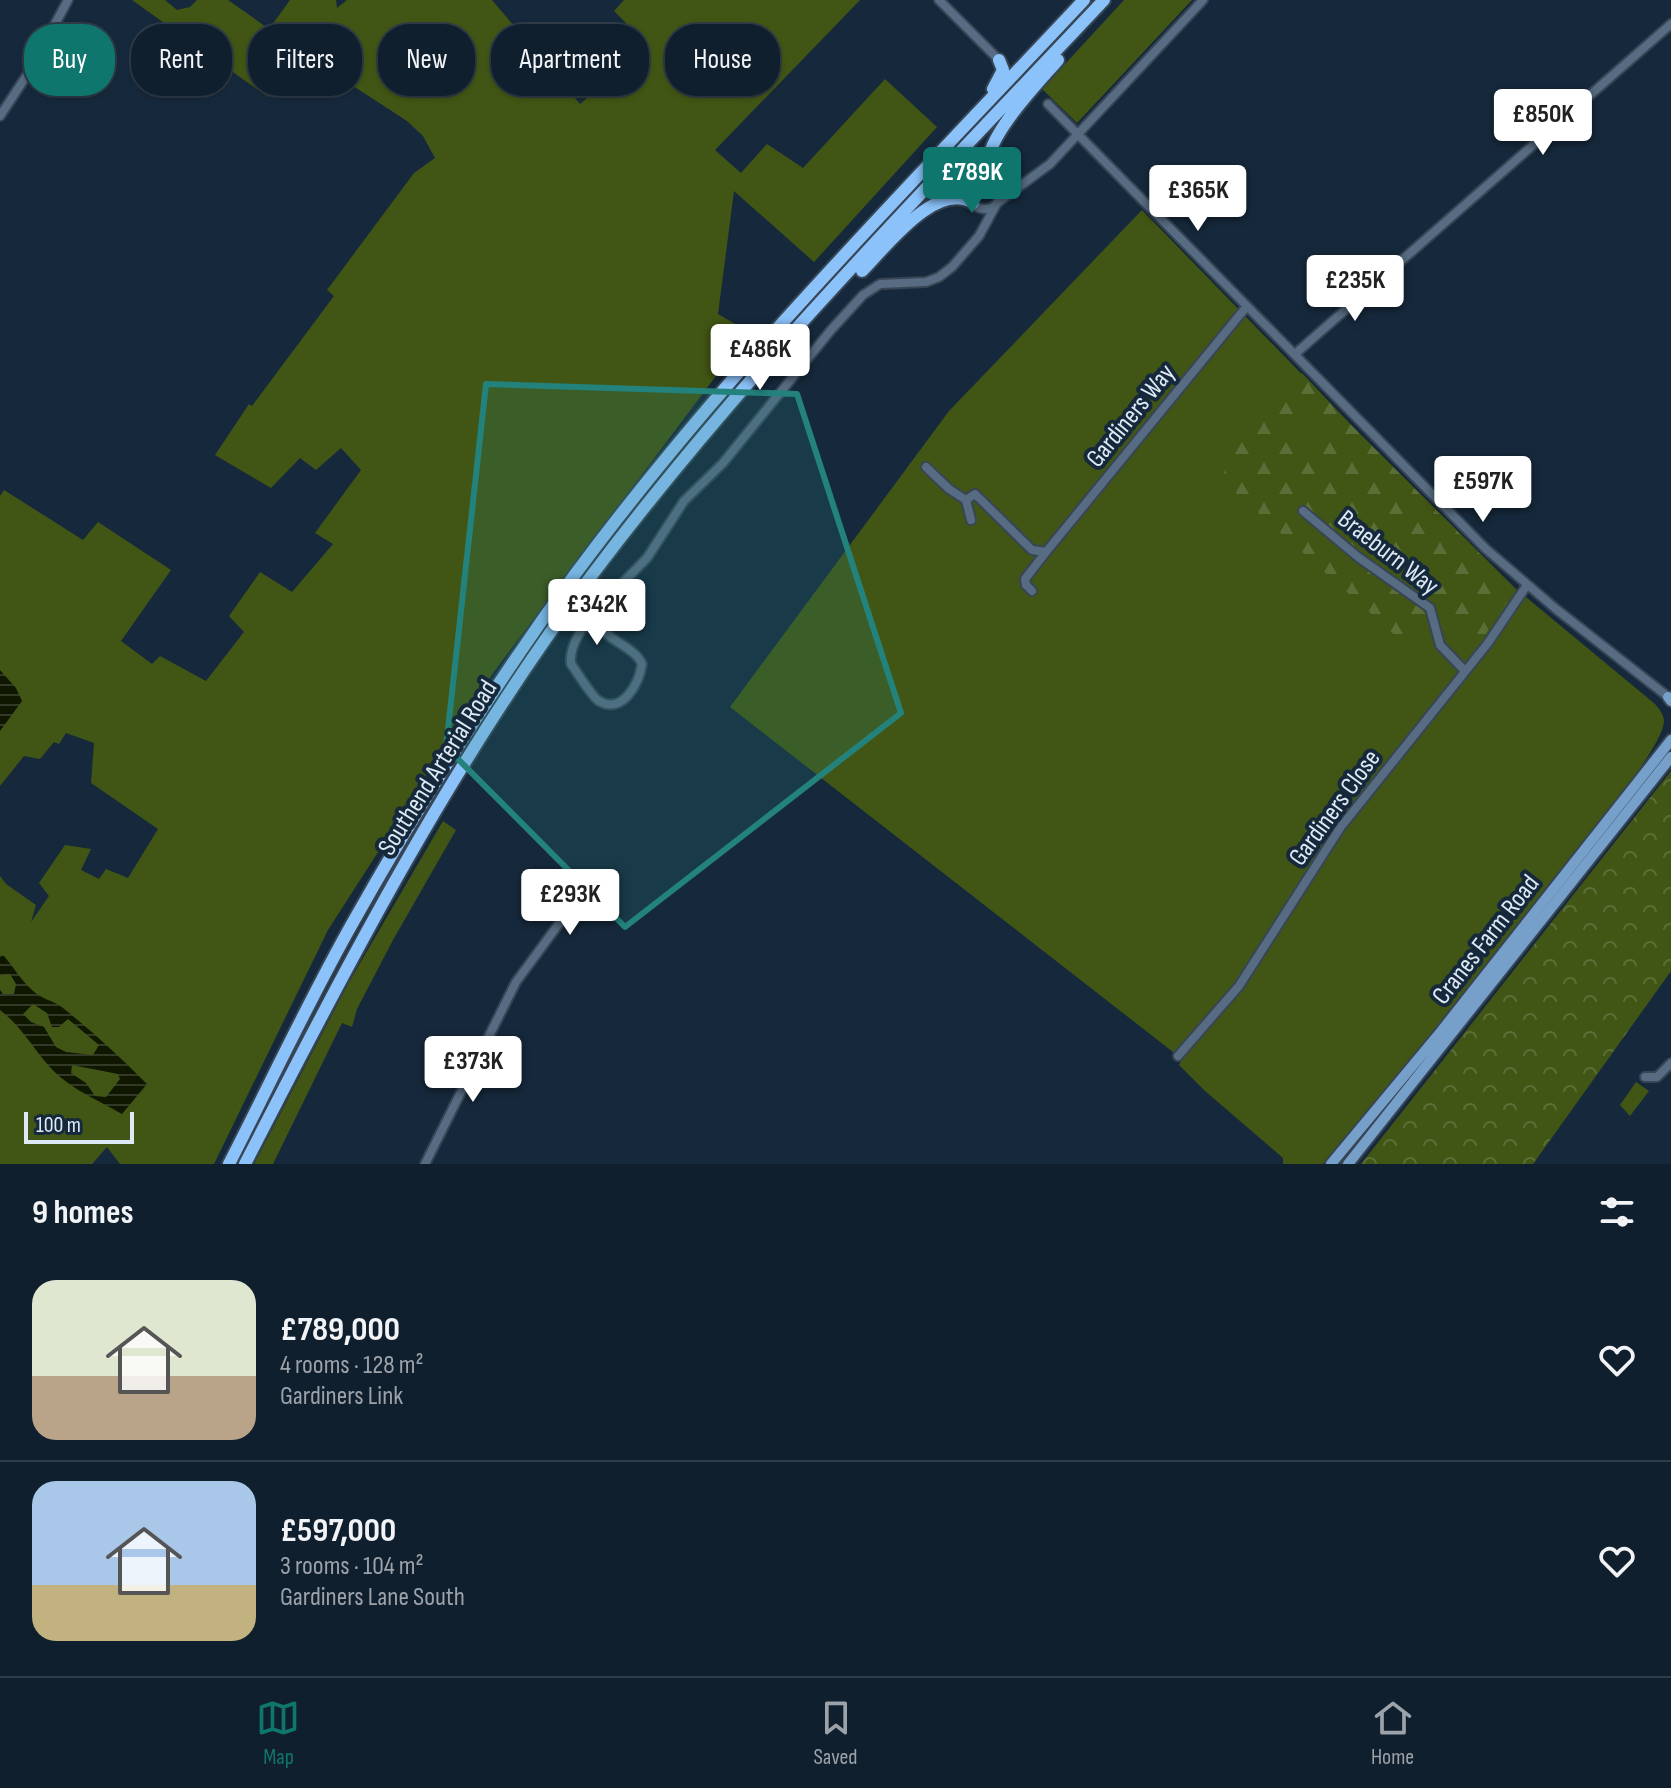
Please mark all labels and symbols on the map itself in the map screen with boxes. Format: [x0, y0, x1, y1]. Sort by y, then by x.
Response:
pin: £850K [1487, 89, 1599, 157]
pin: £789K [916, 147, 1028, 215]
pin: £365K [1142, 165, 1254, 233]
pin: £235K [1299, 255, 1411, 323]
pin: £486K [704, 324, 816, 392]
street label: Gardiners Way [1080, 358, 1182, 474]
pin: £597K [1427, 456, 1539, 524]
street label: Braeburn Way [1331, 504, 1445, 602]
pin: £342K [541, 579, 653, 647]
street label: Southend Arterial Road [372, 675, 504, 861]
street label: Gardiners Close [1283, 744, 1387, 872]
pin: £293K [514, 869, 626, 937]
street label: Cranes Farm Road [1426, 869, 1546, 1011]
pin: £373K [417, 1036, 529, 1104]
scale bar [24, 1108, 134, 1144]

